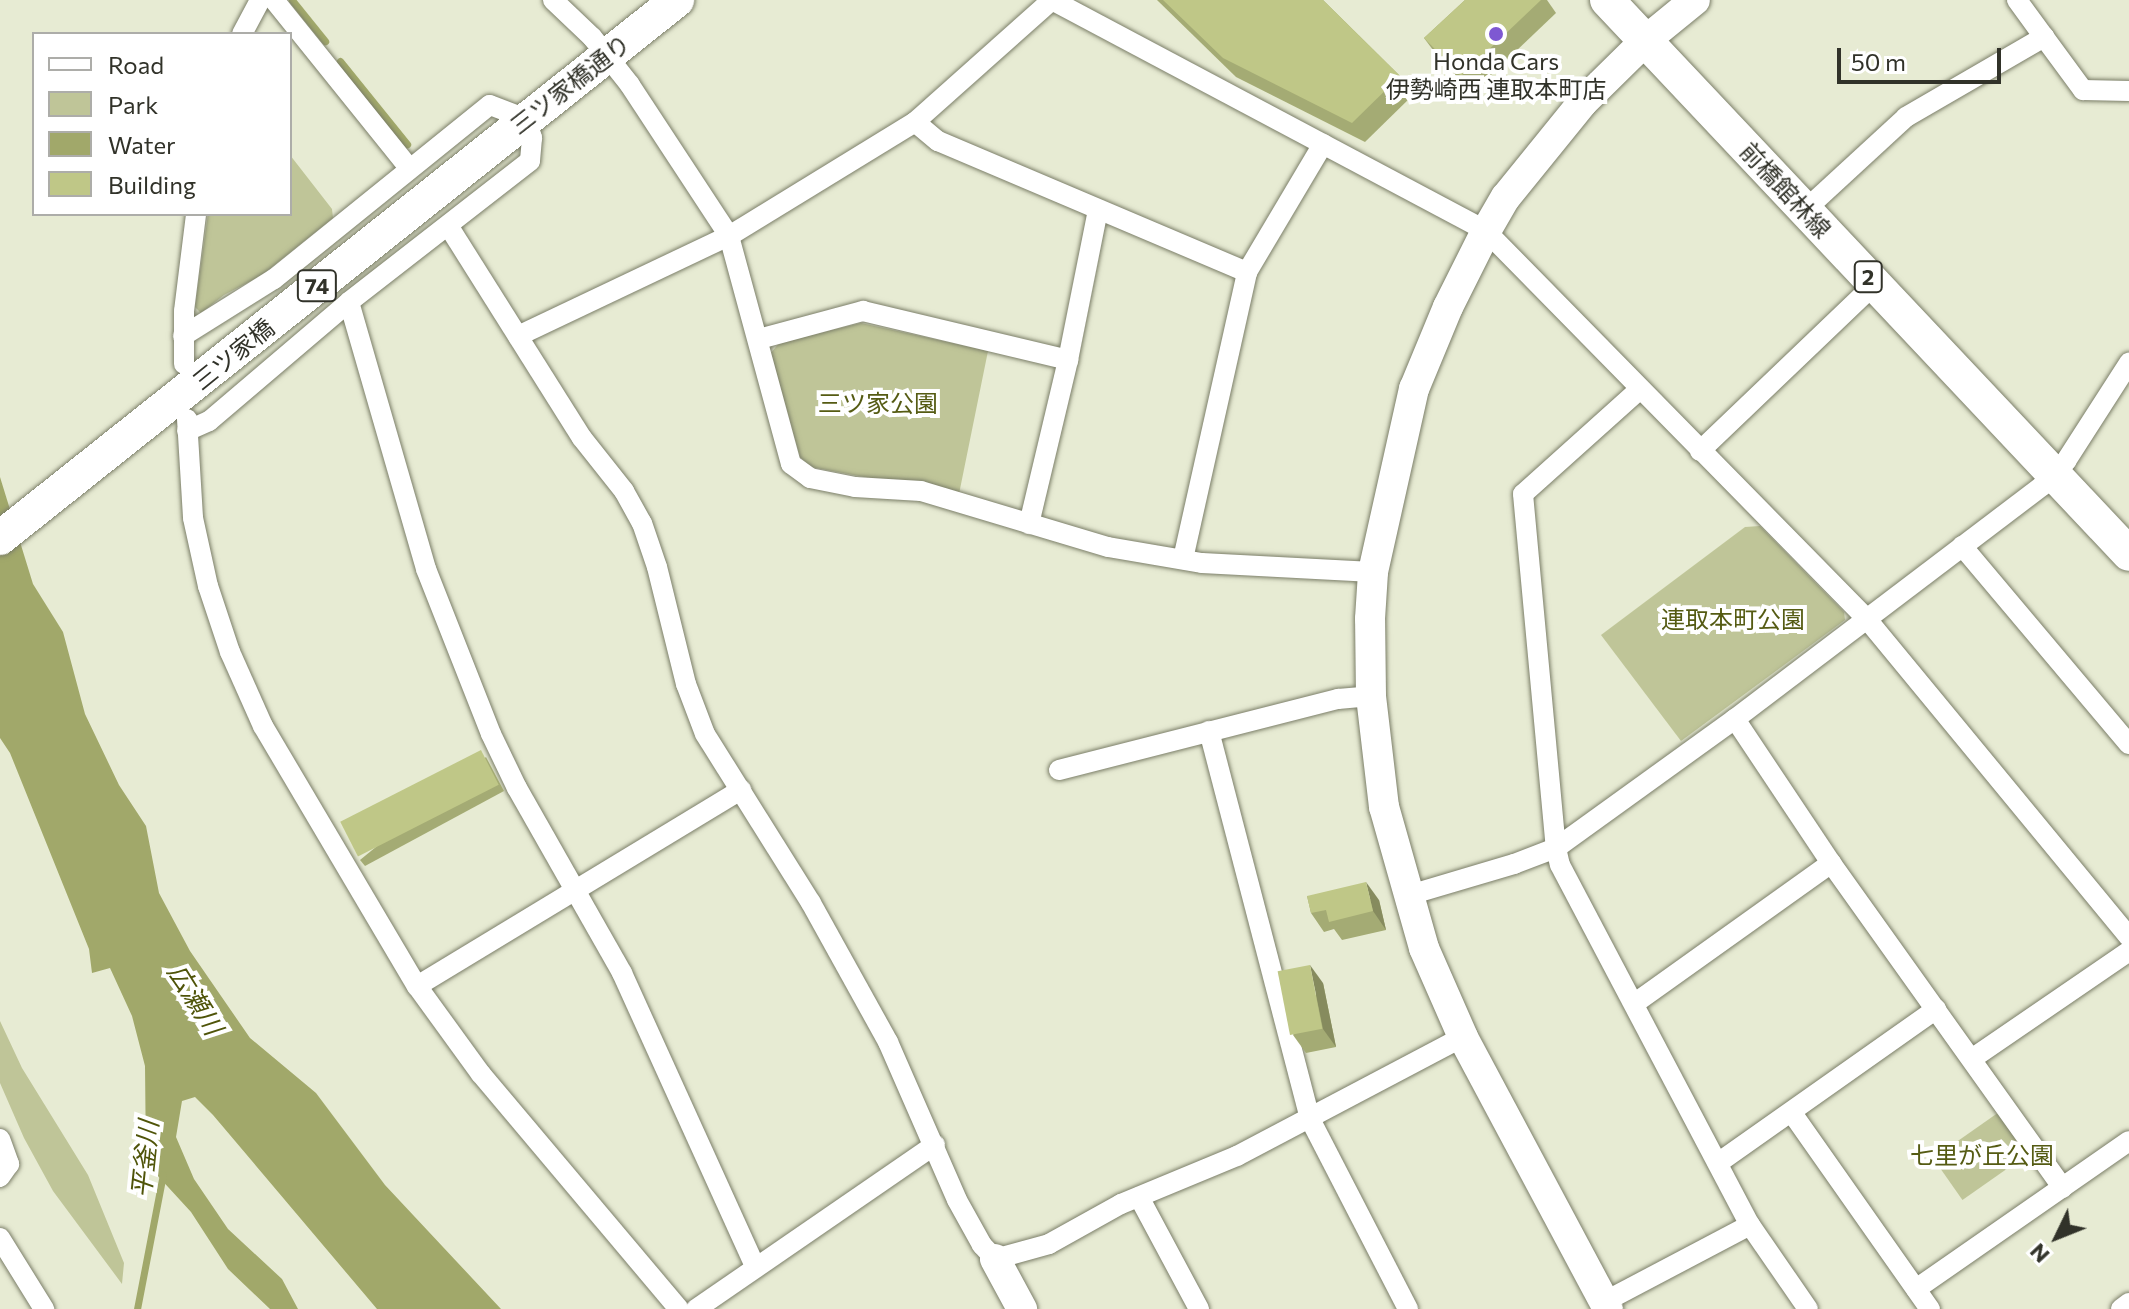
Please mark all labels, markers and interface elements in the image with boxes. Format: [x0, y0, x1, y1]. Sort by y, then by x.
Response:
marker: Honda Cars 伊勢崎西 連取本町店 [1487, 25, 1505, 43]
street label: 三ツ家橋通り [504, 28, 636, 140]
legend [32, 32, 292, 216]
scale bar [1841, 32, 2005, 82]
place label: Honda Cars 伊勢崎西 連取本町店 [1386, 47, 1606, 103]
text: 50 m [1851, 47, 1906, 76]
text: Road [108, 50, 164, 79]
text: Park [108, 90, 158, 119]
text: Water [108, 130, 176, 159]
street label: 前橋館林線 [1735, 136, 1837, 244]
text: Building [108, 170, 196, 199]
road number: 2 [1852, 259, 1884, 295]
road number: 74 [295, 268, 339, 304]
street label: 三ツ家橋 [187, 313, 279, 395]
park label: 三ツ家公園 [818, 389, 938, 417]
park label: 連取本町公園 [1661, 605, 1805, 633]
water label: 広瀬川 [162, 958, 230, 1040]
water label: 平釜川 [124, 1119, 164, 1199]
park label: 七里が丘公園 [1910, 1141, 2054, 1169]
north arrow [2017, 1197, 2097, 1277]
text: N [2024, 1238, 2055, 1269]

